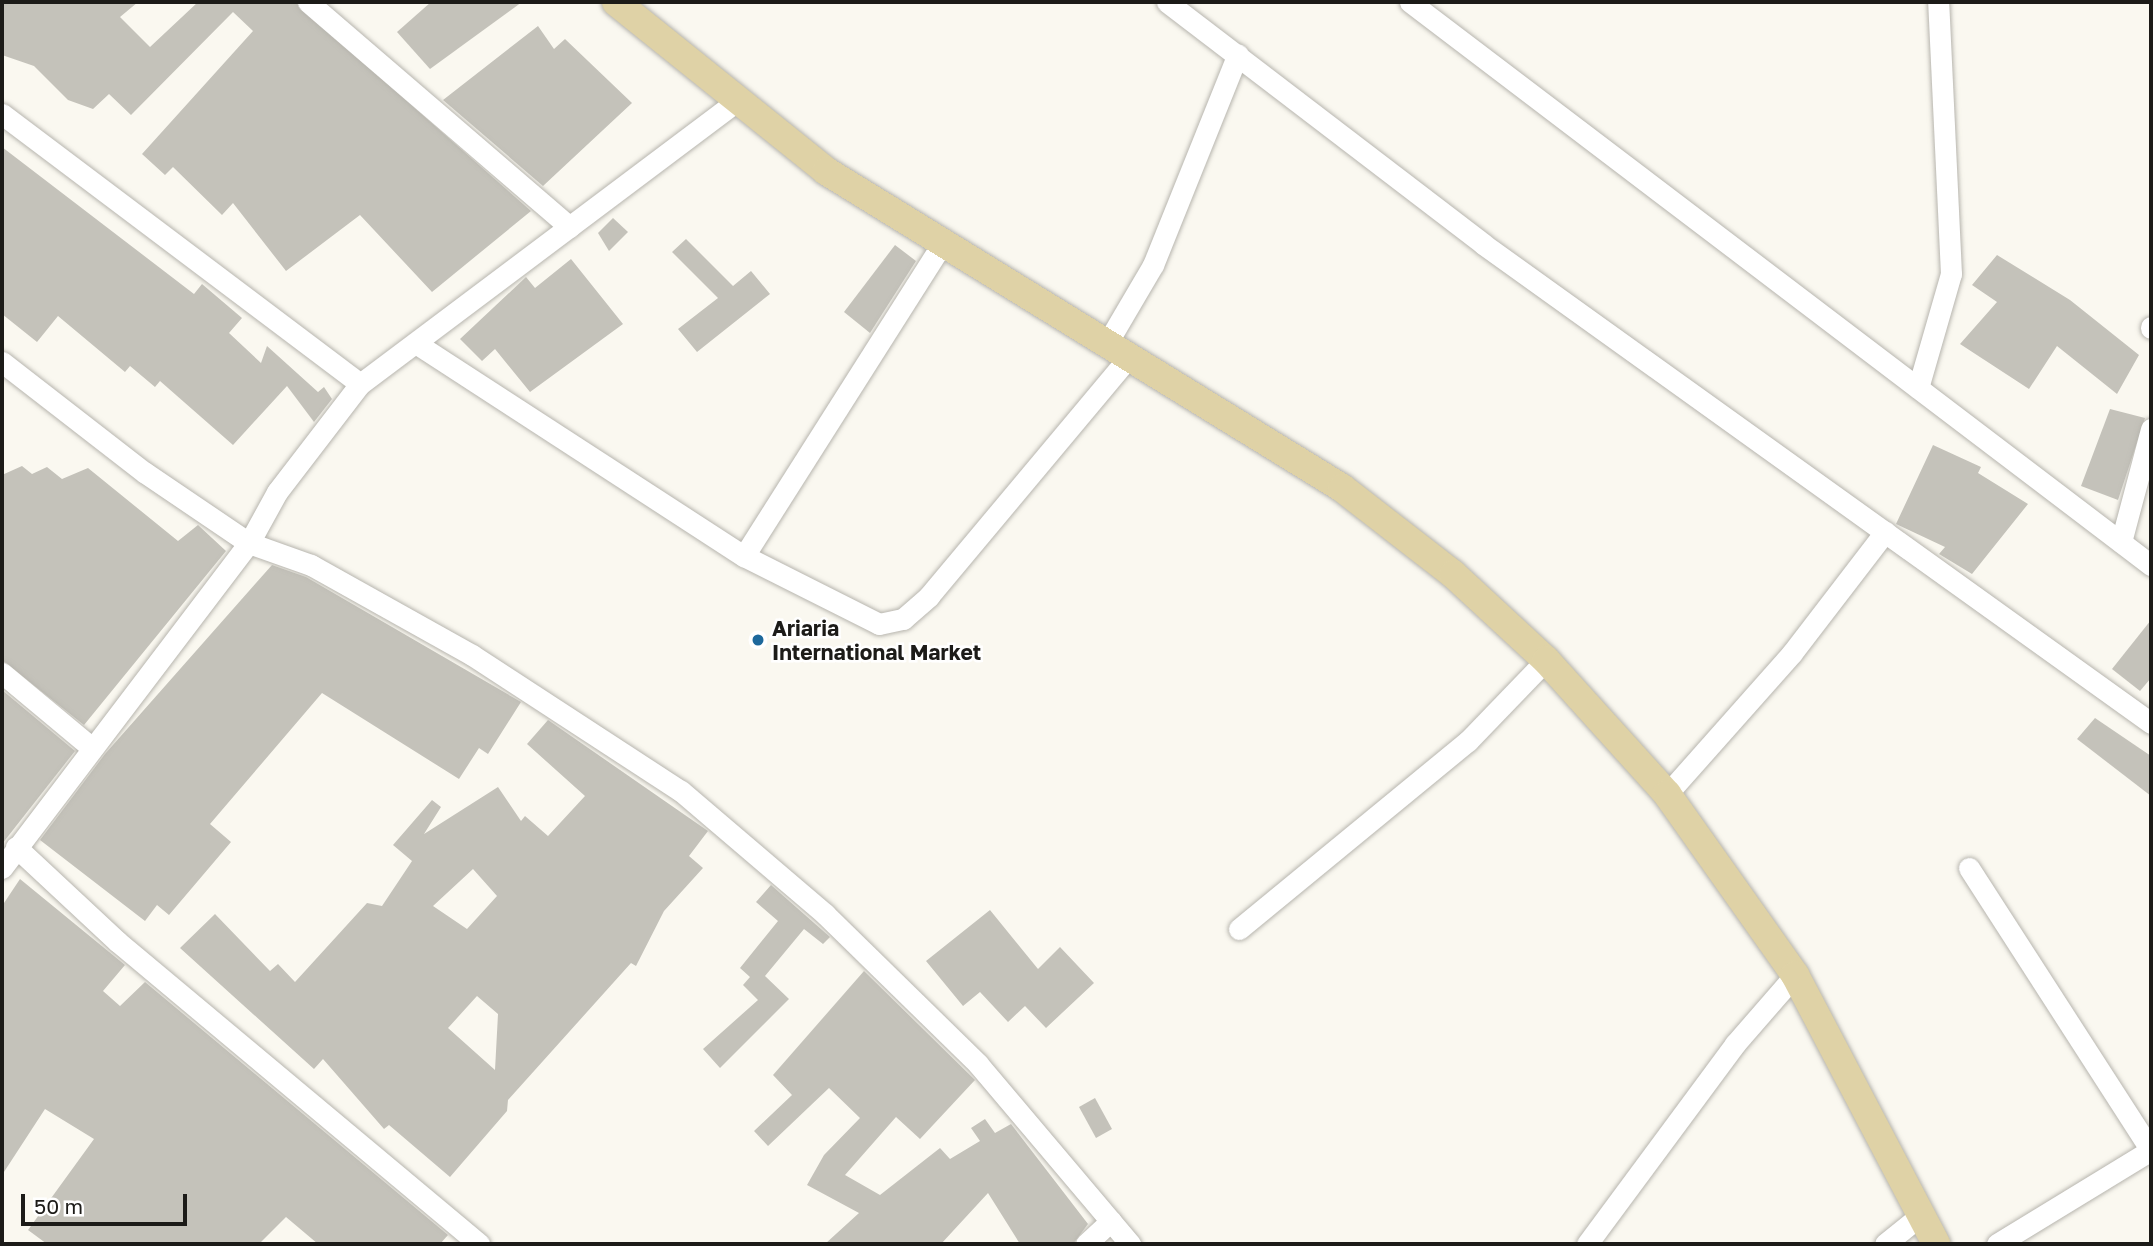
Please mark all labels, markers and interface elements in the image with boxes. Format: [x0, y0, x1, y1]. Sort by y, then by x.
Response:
place label: Ariaria International Market [772, 615, 981, 665]
marker: Ariaria International Market [750, 632, 766, 648]
scale bar [24, 1180, 191, 1224]
text: 50 m [34, 1193, 83, 1219]

